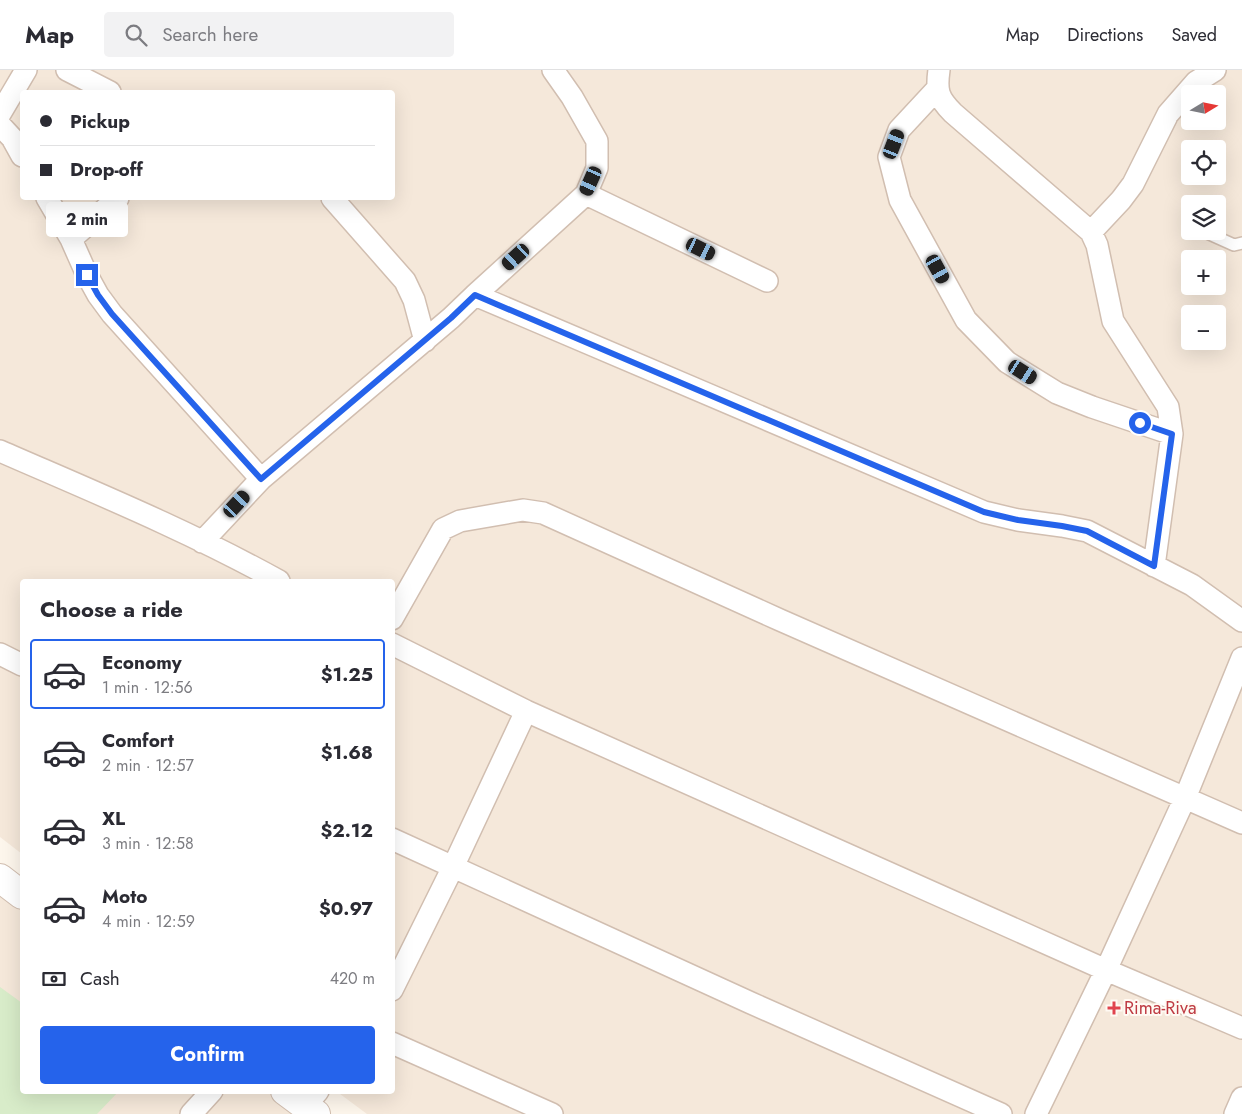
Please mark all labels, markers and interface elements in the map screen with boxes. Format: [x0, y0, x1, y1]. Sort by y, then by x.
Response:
search box [104, 12, 454, 57]
text: Map [25, 17, 74, 52]
icon: search [122, 21, 150, 49]
text: Search here [162, 21, 258, 48]
text: Map [1006, 22, 1039, 48]
text: Directions [1067, 22, 1143, 48]
text: Saved [1171, 22, 1217, 48]
north arrow [1181, 85, 1226, 130]
map controls [1181, 85, 1226, 350]
text: Pickup [70, 108, 130, 135]
car [881, 127, 906, 161]
button: locate [1181, 140, 1226, 185]
text: Drop-off [70, 156, 143, 183]
car [578, 164, 603, 198]
button: layers [1181, 195, 1226, 240]
callout: 2 min [46, 202, 128, 238]
text: 2 min [66, 208, 108, 231]
car [684, 236, 717, 262]
car [499, 241, 532, 273]
button: + [1181, 250, 1226, 295]
car [924, 252, 951, 286]
route end [76, 264, 98, 286]
button: − [1181, 305, 1226, 350]
car [1006, 358, 1039, 386]
route start [1129, 412, 1151, 434]
car [221, 488, 252, 520]
text: Choose a ride [40, 593, 183, 625]
text: Economy [102, 649, 182, 676]
icon: car [42, 652, 87, 697]
text: $1.25 [321, 661, 373, 688]
text: 1 min · 12:56 [102, 676, 193, 699]
text: Comfort [102, 727, 174, 754]
icon: car [42, 730, 87, 775]
text: $1.68 [321, 739, 373, 766]
text: 2 min · 12:57 [102, 754, 194, 777]
text: XL [102, 805, 125, 832]
icon: car [42, 808, 87, 853]
text: $2.12 [320, 817, 373, 844]
text: 3 min · 12:58 [102, 832, 194, 855]
text: Moto [102, 883, 147, 910]
icon: car [42, 886, 87, 931]
text: $0.97 [319, 895, 373, 922]
text: 4 min · 12:59 [102, 910, 195, 933]
icon: cash [40, 965, 68, 993]
text: Cash [80, 965, 120, 992]
text: 420 m [330, 967, 375, 990]
place label: Rima-Riva [1124, 995, 1197, 1021]
marker: Rima-Riva [1108, 1002, 1120, 1014]
button: Confirm [40, 1026, 375, 1084]

